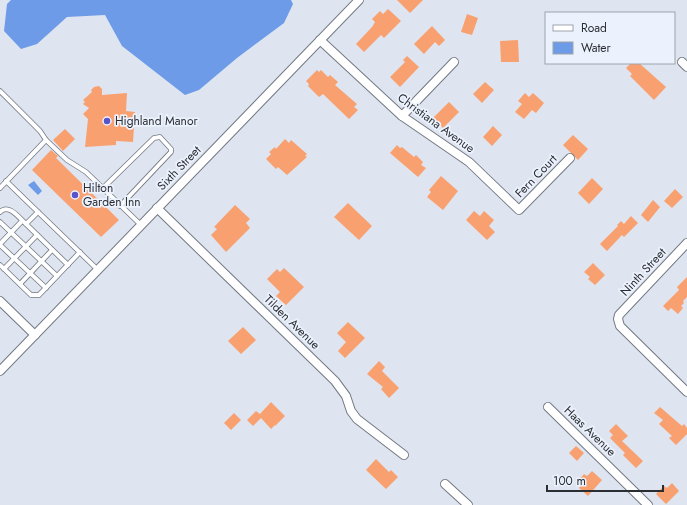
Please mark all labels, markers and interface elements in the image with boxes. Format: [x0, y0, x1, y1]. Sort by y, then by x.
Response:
legend [545, 12, 675, 64]
text: Road [581, 19, 607, 37]
text: Water [581, 39, 612, 57]
street label: Christiana Avenue [394, 89, 478, 157]
place label: Highland Manor [115, 112, 198, 130]
marker: Highland Manor [102, 116, 112, 126]
street label: Sixth Street [153, 141, 205, 194]
street label: Fern Court [511, 150, 561, 202]
place label: Hilton Garden Inn [83, 179, 141, 211]
marker: Hilton Garden Inn [70, 190, 80, 200]
street label: Ninth Street [616, 244, 670, 300]
street label: Tilden Avenue [260, 291, 324, 353]
street label: Haas Avenue [560, 402, 620, 460]
scale bar [547, 467, 663, 493]
text: 100 m [553, 472, 586, 490]

